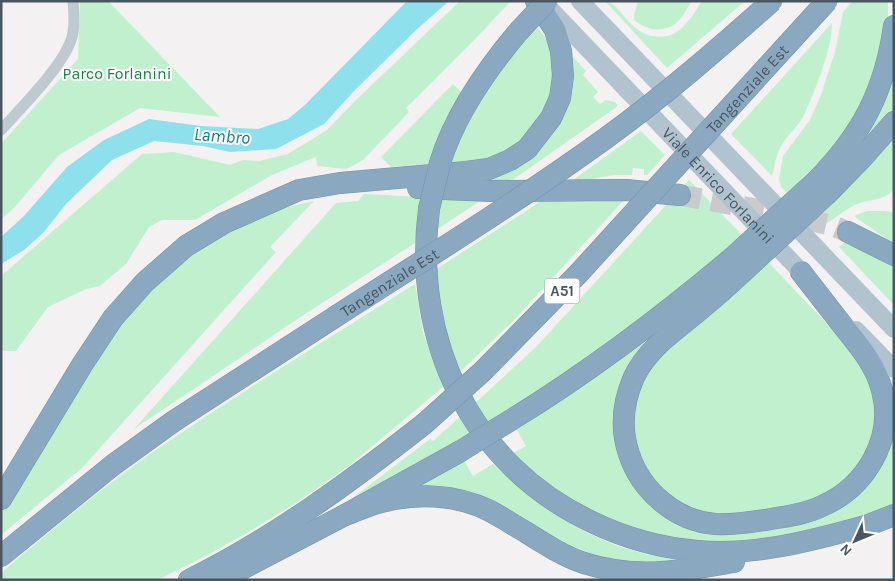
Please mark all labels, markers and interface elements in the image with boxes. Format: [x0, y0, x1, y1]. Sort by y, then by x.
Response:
street label: Tangenziale Est [702, 40, 792, 137]
park label: Parco Forlanini [63, 64, 171, 83]
water label: Lambro [193, 123, 251, 149]
street label: Viale Enrico Forlanini [658, 123, 778, 247]
street label: Tangenziale Est [337, 244, 442, 321]
road number: A51 [544, 278, 580, 304]
north arrow [830, 516, 880, 566]
text: N [836, 540, 856, 559]

